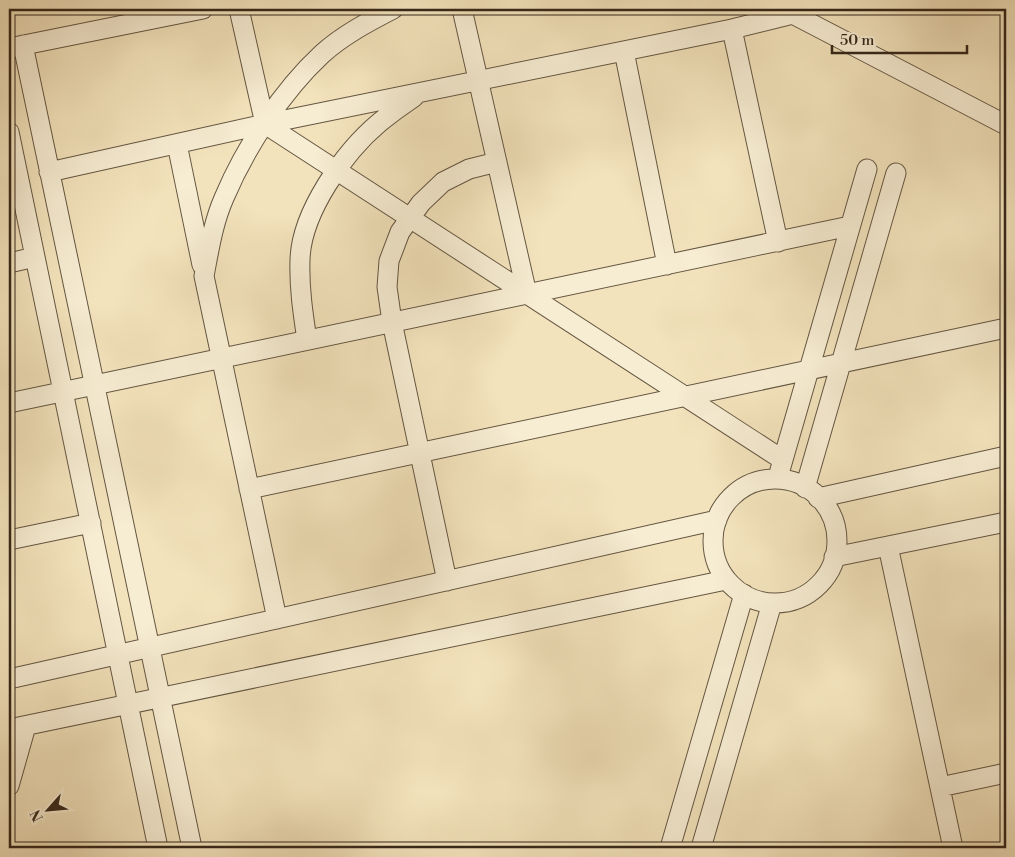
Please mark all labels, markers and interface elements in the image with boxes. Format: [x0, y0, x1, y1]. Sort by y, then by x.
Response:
scale bar [832, 22, 968, 54]
text: 50 m [840, 31, 874, 50]
north arrow [22, 784, 72, 834]
text: N [27, 806, 48, 824]

